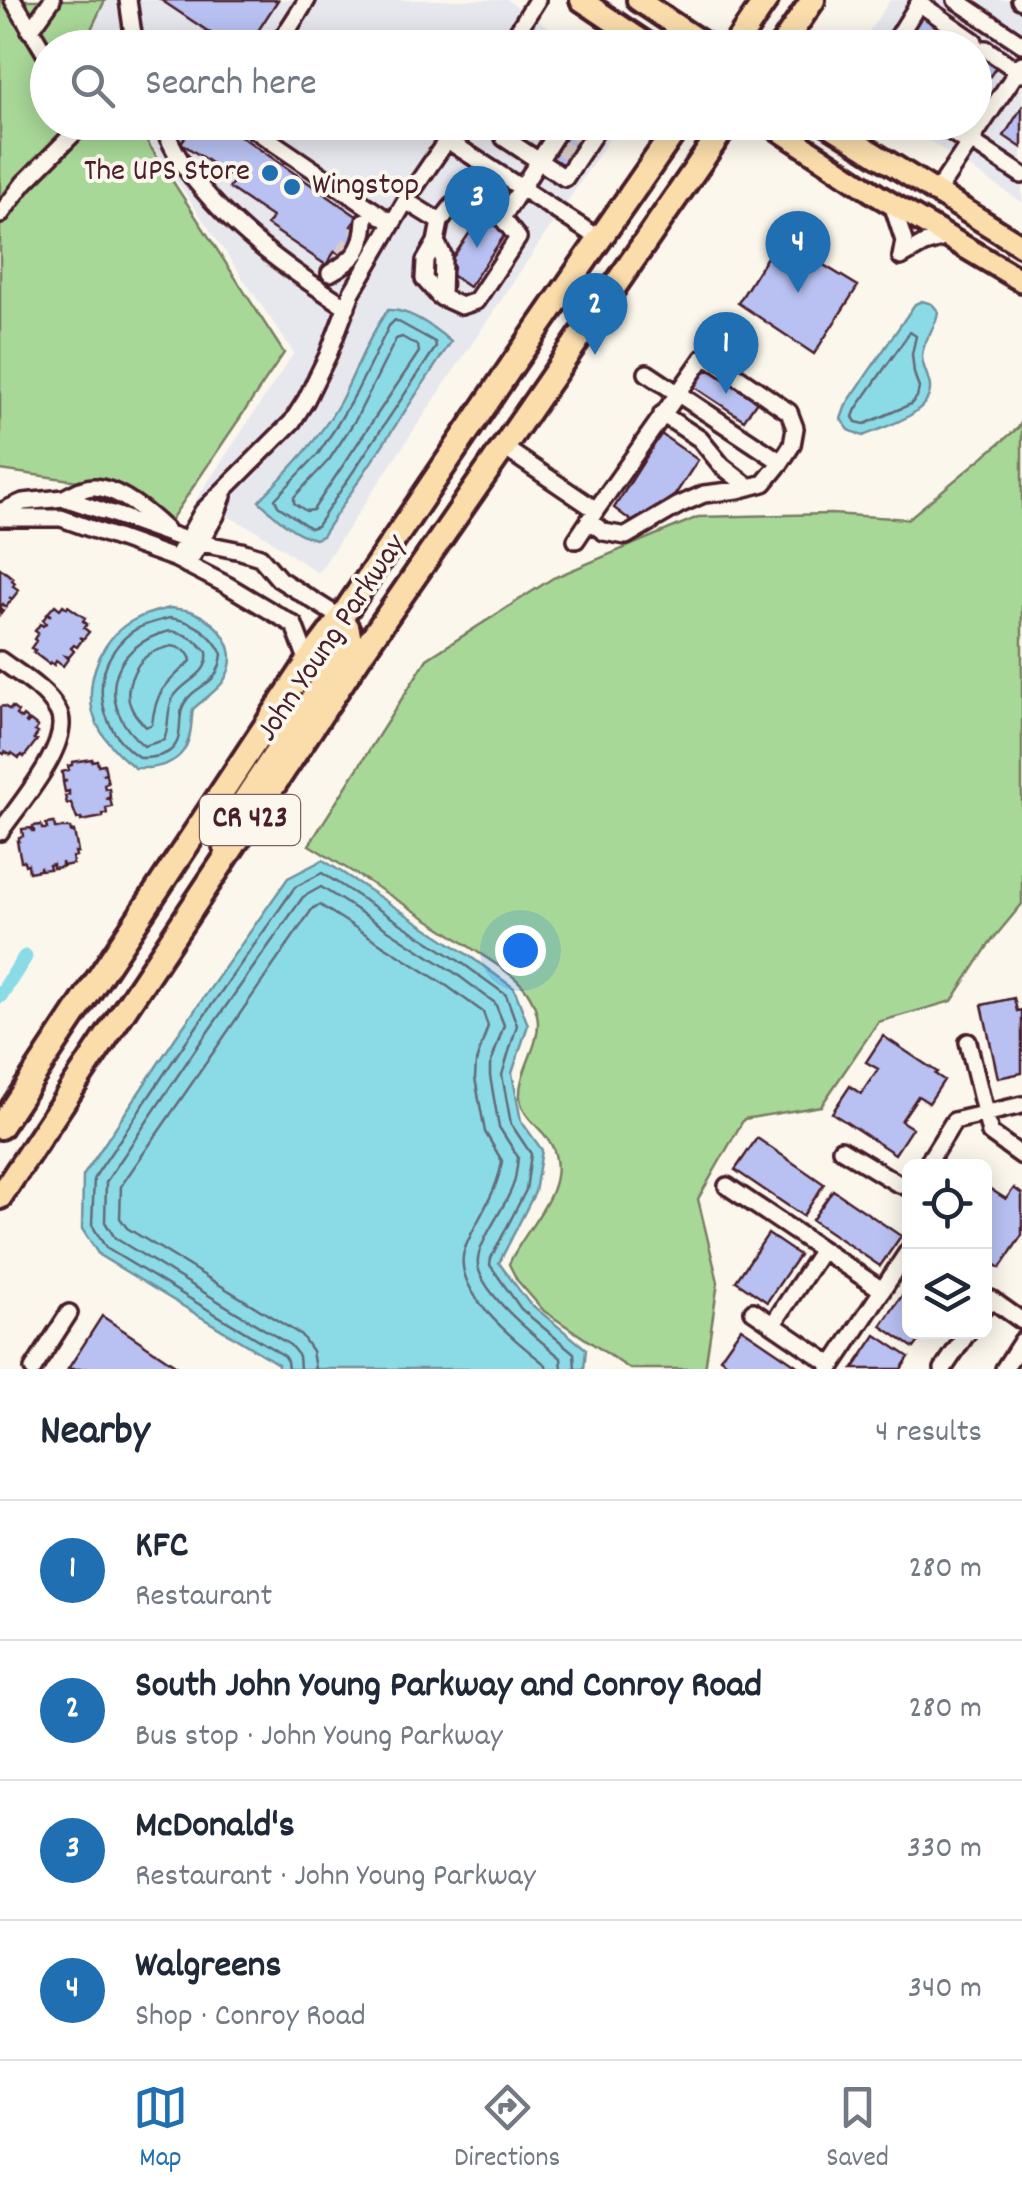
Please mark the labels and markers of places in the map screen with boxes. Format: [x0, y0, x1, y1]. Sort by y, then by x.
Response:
place label: The UPS Store [84, 150, 250, 196]
marker: The UPS Store [259, 162, 281, 184]
place label: Wingstop [312, 164, 419, 210]
pin: 3 [444, 166, 510, 248]
marker: Wingstop [281, 176, 303, 198]
pin: 4 [766, 210, 830, 293]
pin: 2 [562, 272, 628, 355]
pin: 1 [694, 312, 758, 394]

